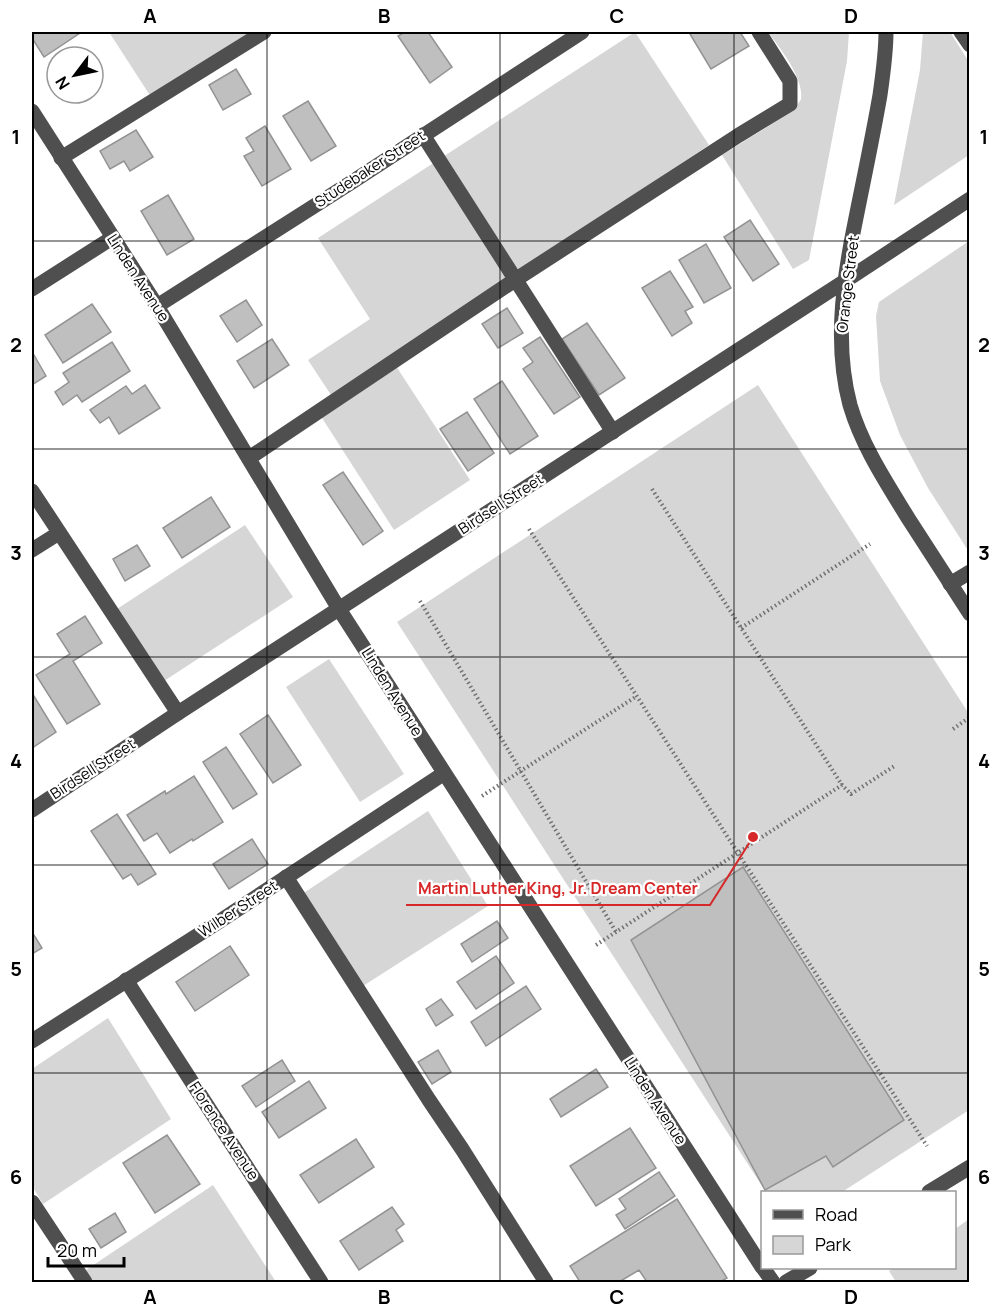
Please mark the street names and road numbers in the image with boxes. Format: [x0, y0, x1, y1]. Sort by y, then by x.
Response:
street label: Studebaker Street [311, 125, 429, 212]
street label: Linden Avenue [102, 230, 175, 326]
street label: Orange Street [831, 234, 864, 334]
street label: Birdsell Street [454, 468, 547, 539]
street label: Linden Avenue [357, 643, 428, 740]
street label: Birdsell Street [46, 733, 139, 804]
street label: Wilber Street [194, 875, 282, 942]
street label: Linden Avenue [619, 1053, 692, 1149]
street label: Florence Avenue [185, 1077, 264, 1184]

